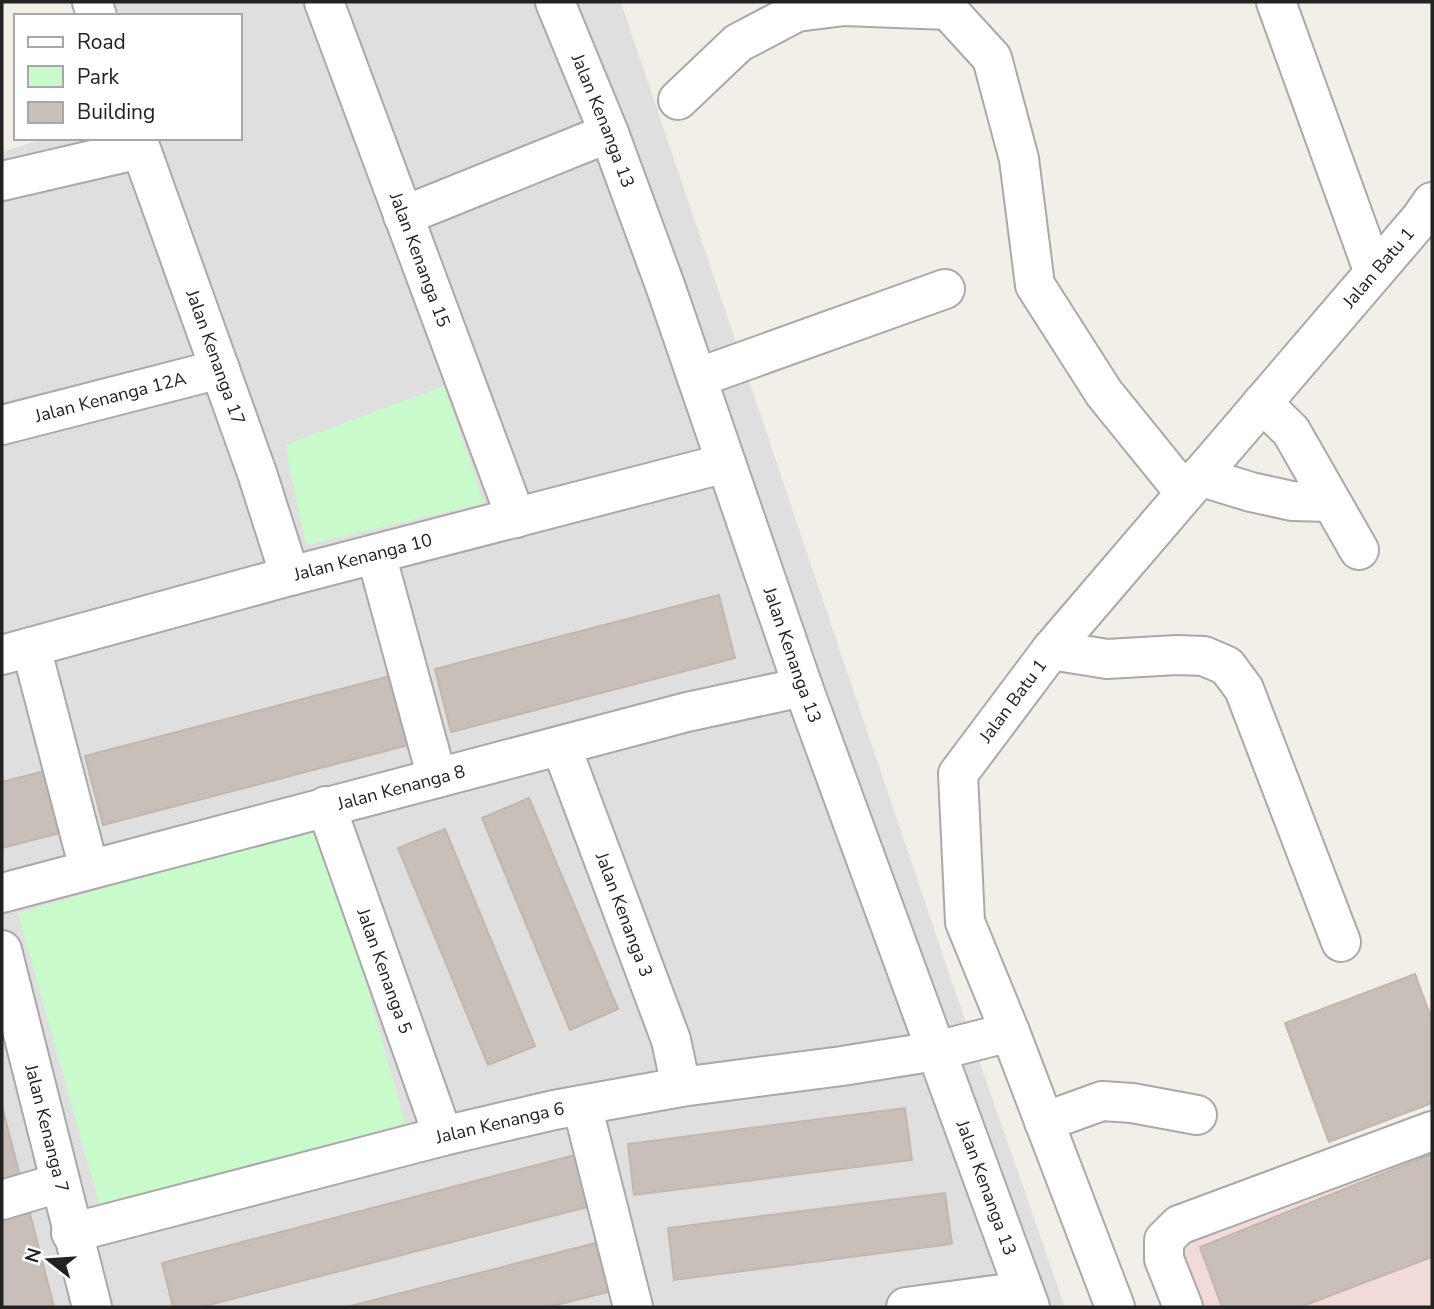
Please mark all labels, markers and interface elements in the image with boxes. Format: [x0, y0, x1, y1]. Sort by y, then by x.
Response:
legend [14, 14, 242, 140]
text: Road [77, 28, 126, 56]
street label: Jalan Kenanga 13 [565, 49, 640, 191]
text: Park [77, 63, 119, 91]
text: Building [77, 98, 155, 126]
street label: Jalan Kenanga 15 [384, 188, 456, 331]
street label: Jalan Batu 1 [1337, 222, 1420, 314]
street label: Jalan Kenanga 17 [180, 285, 251, 428]
street label: Jalan Kenanga 12A [31, 366, 189, 428]
street label: Jalan Kenanga 10 [290, 528, 435, 587]
street label: Jalan Kenanga 13 [757, 583, 827, 726]
street label: Jalan Batu 1 [973, 654, 1052, 748]
street label: Jalan Kenanga 8 [334, 759, 468, 816]
street label: Jalan Kenanga 3 [589, 848, 658, 980]
street label: Jalan Kenanga 5 [351, 904, 418, 1037]
street label: Jalan Kenanga 7 [19, 1061, 75, 1195]
street label: Jalan Kenanga 6 [432, 1096, 566, 1150]
street label: Jalan Kenanga 13 [950, 1116, 1022, 1259]
north arrow [14, 1225, 84, 1295]
text: N [19, 1245, 48, 1266]

